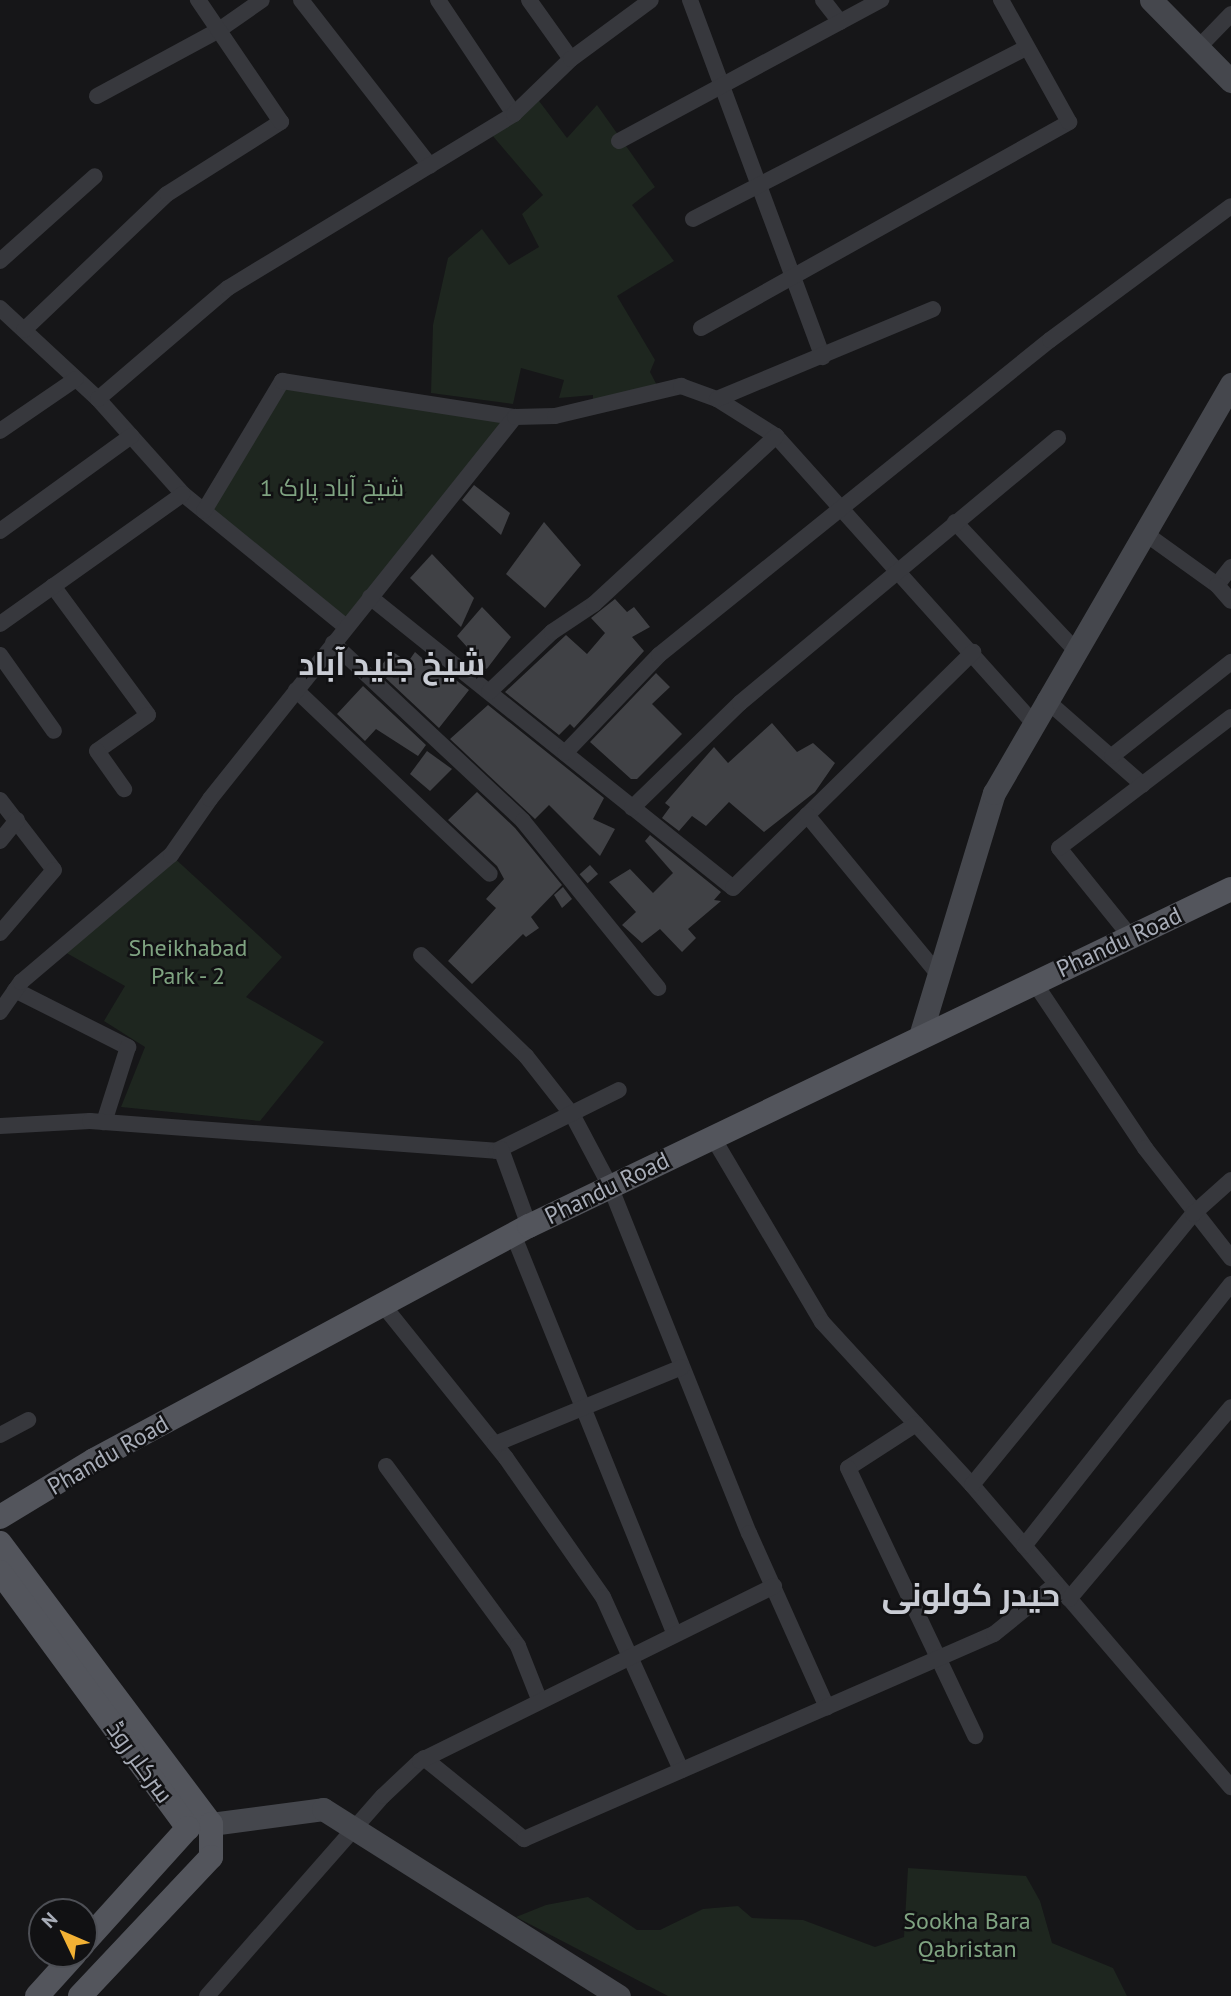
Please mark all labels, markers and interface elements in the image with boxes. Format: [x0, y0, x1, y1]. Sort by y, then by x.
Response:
park label: شیخ آباد پارک 1 [260, 474, 404, 502]
district label: شیخ جنید آباد [299, 644, 485, 682]
street label: Phandu Road [1052, 900, 1186, 984]
park label: Sheikhabad Park - 2 [129, 934, 247, 990]
street label: Phandu Road [540, 1146, 674, 1230]
street label: Phandu Road [42, 1409, 174, 1501]
district label: حیدر کولونی [882, 1575, 1060, 1613]
street label: سرکلر روڈ [101, 1716, 179, 1808]
north arrow [28, 1898, 98, 1968]
text: N [36, 1907, 62, 1933]
park label: Sookha Bara Qabristan [903, 1907, 1031, 1963]

